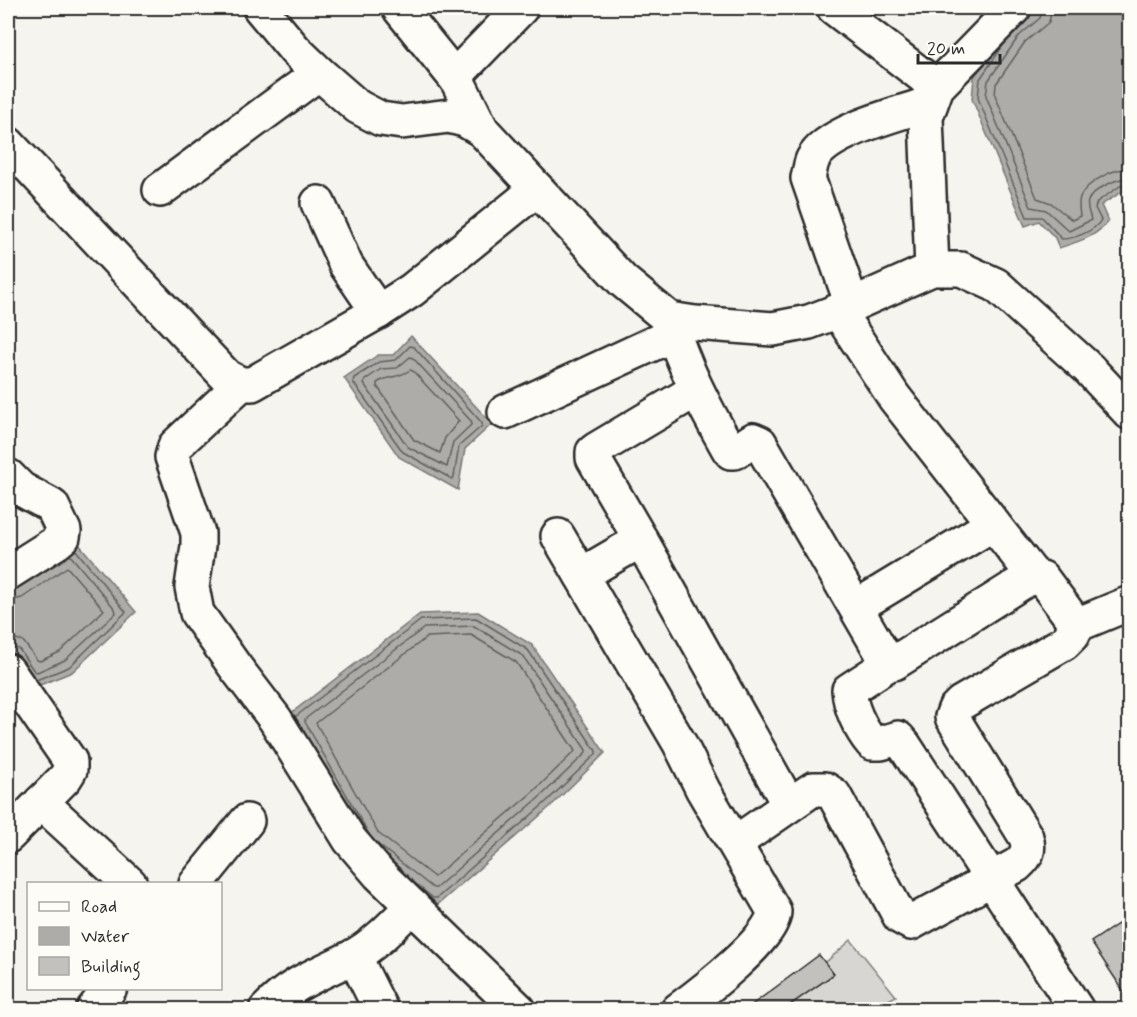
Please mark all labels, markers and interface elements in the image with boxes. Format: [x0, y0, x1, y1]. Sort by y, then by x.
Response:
scale bar [918, 27, 1000, 65]
text: 20 m [927, 37, 965, 61]
legend [27, 882, 222, 990]
text: Road [81, 895, 117, 919]
text: Water [81, 925, 130, 949]
text: Building [81, 955, 141, 981]

